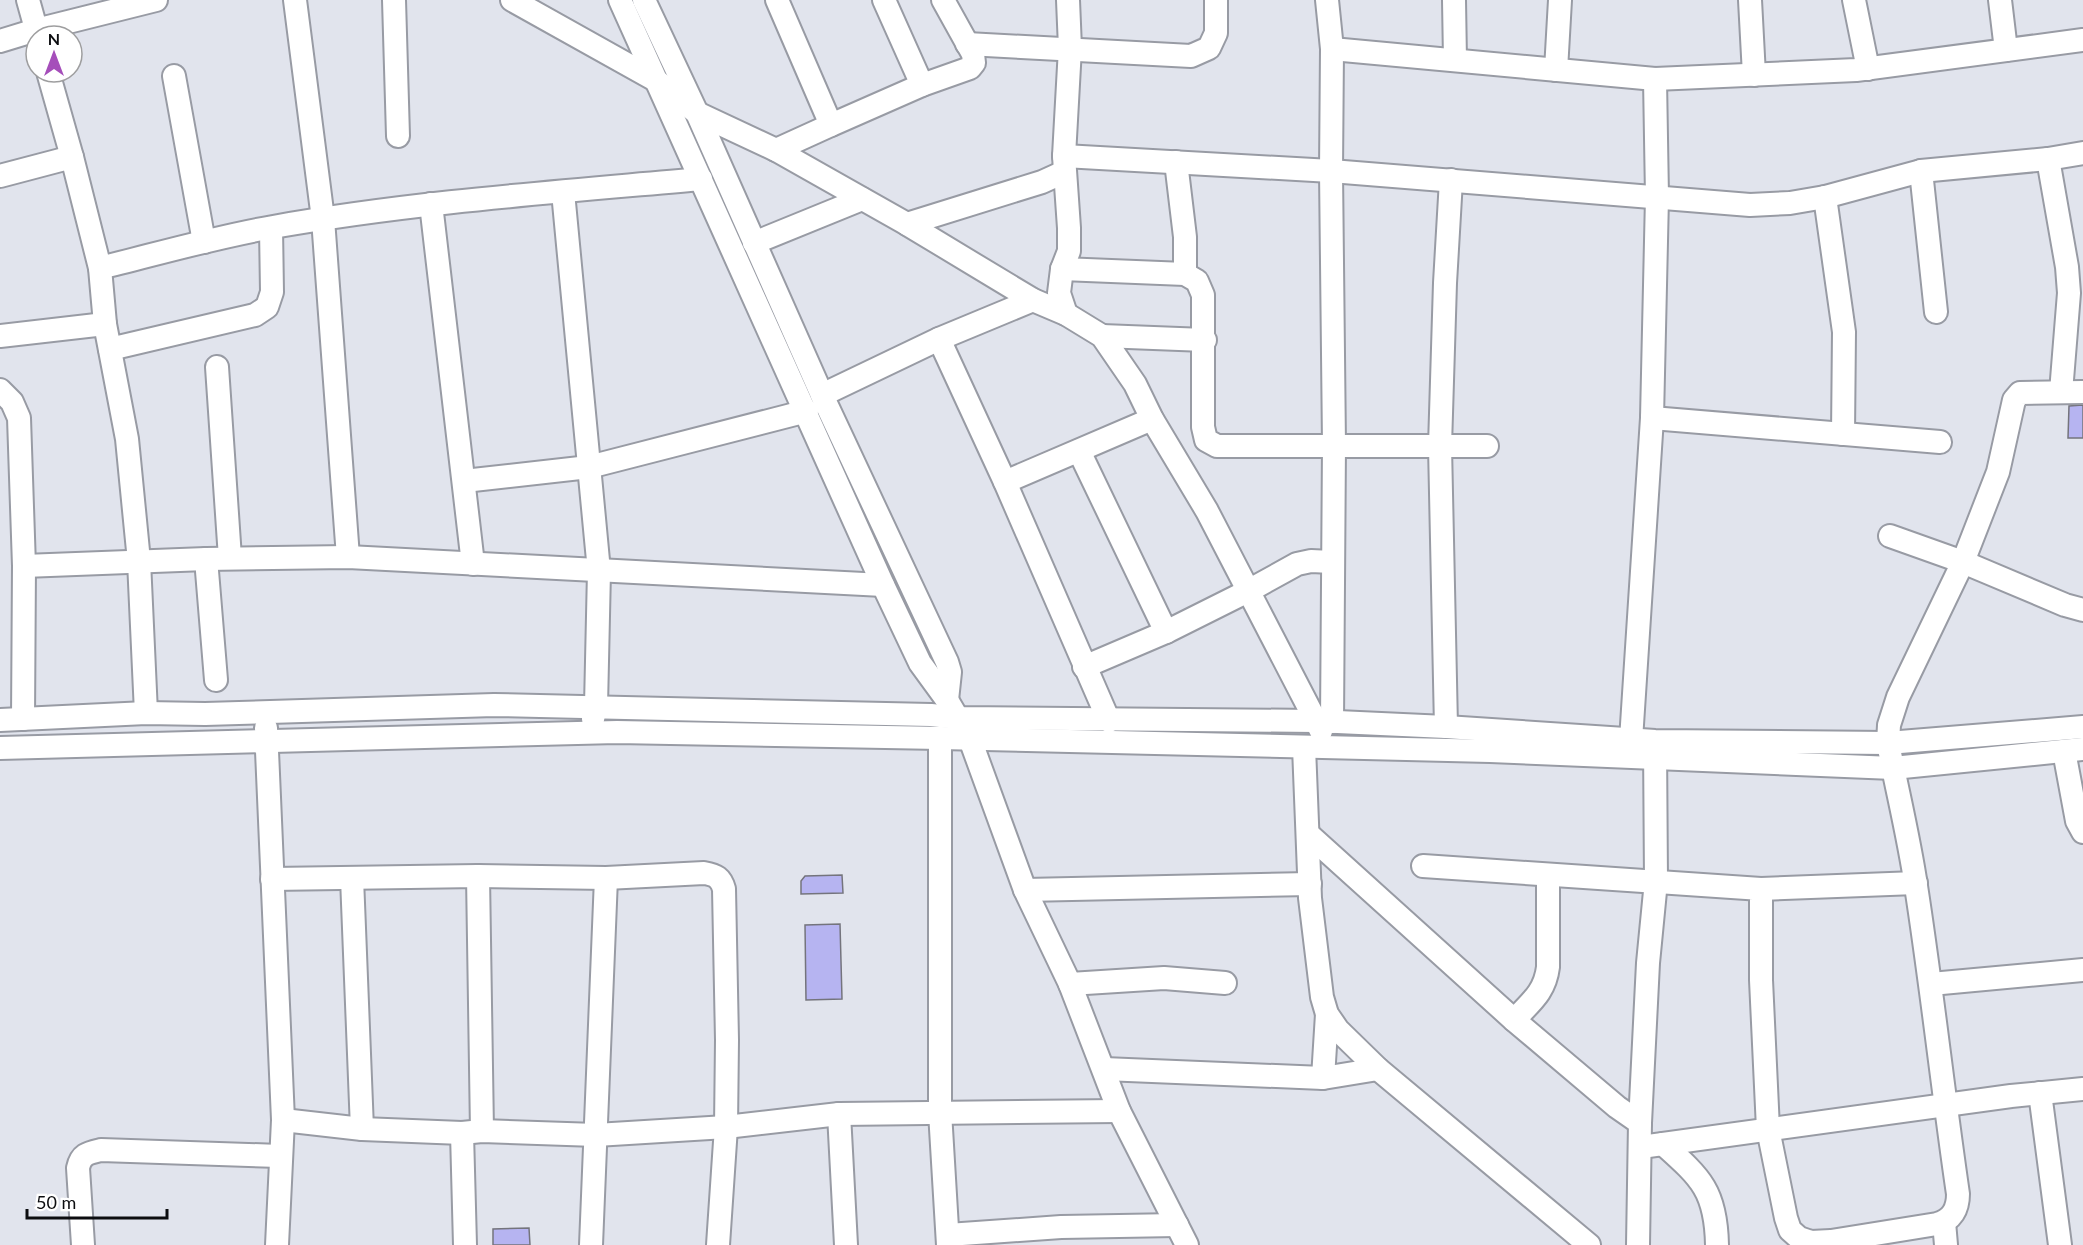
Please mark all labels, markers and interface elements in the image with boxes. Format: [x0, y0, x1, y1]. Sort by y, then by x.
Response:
north arrow [24, 24, 84, 84]
text: N [48, 29, 60, 48]
scale bar [27, 1182, 166, 1220]
text: 50 m [36, 1191, 76, 1213]

